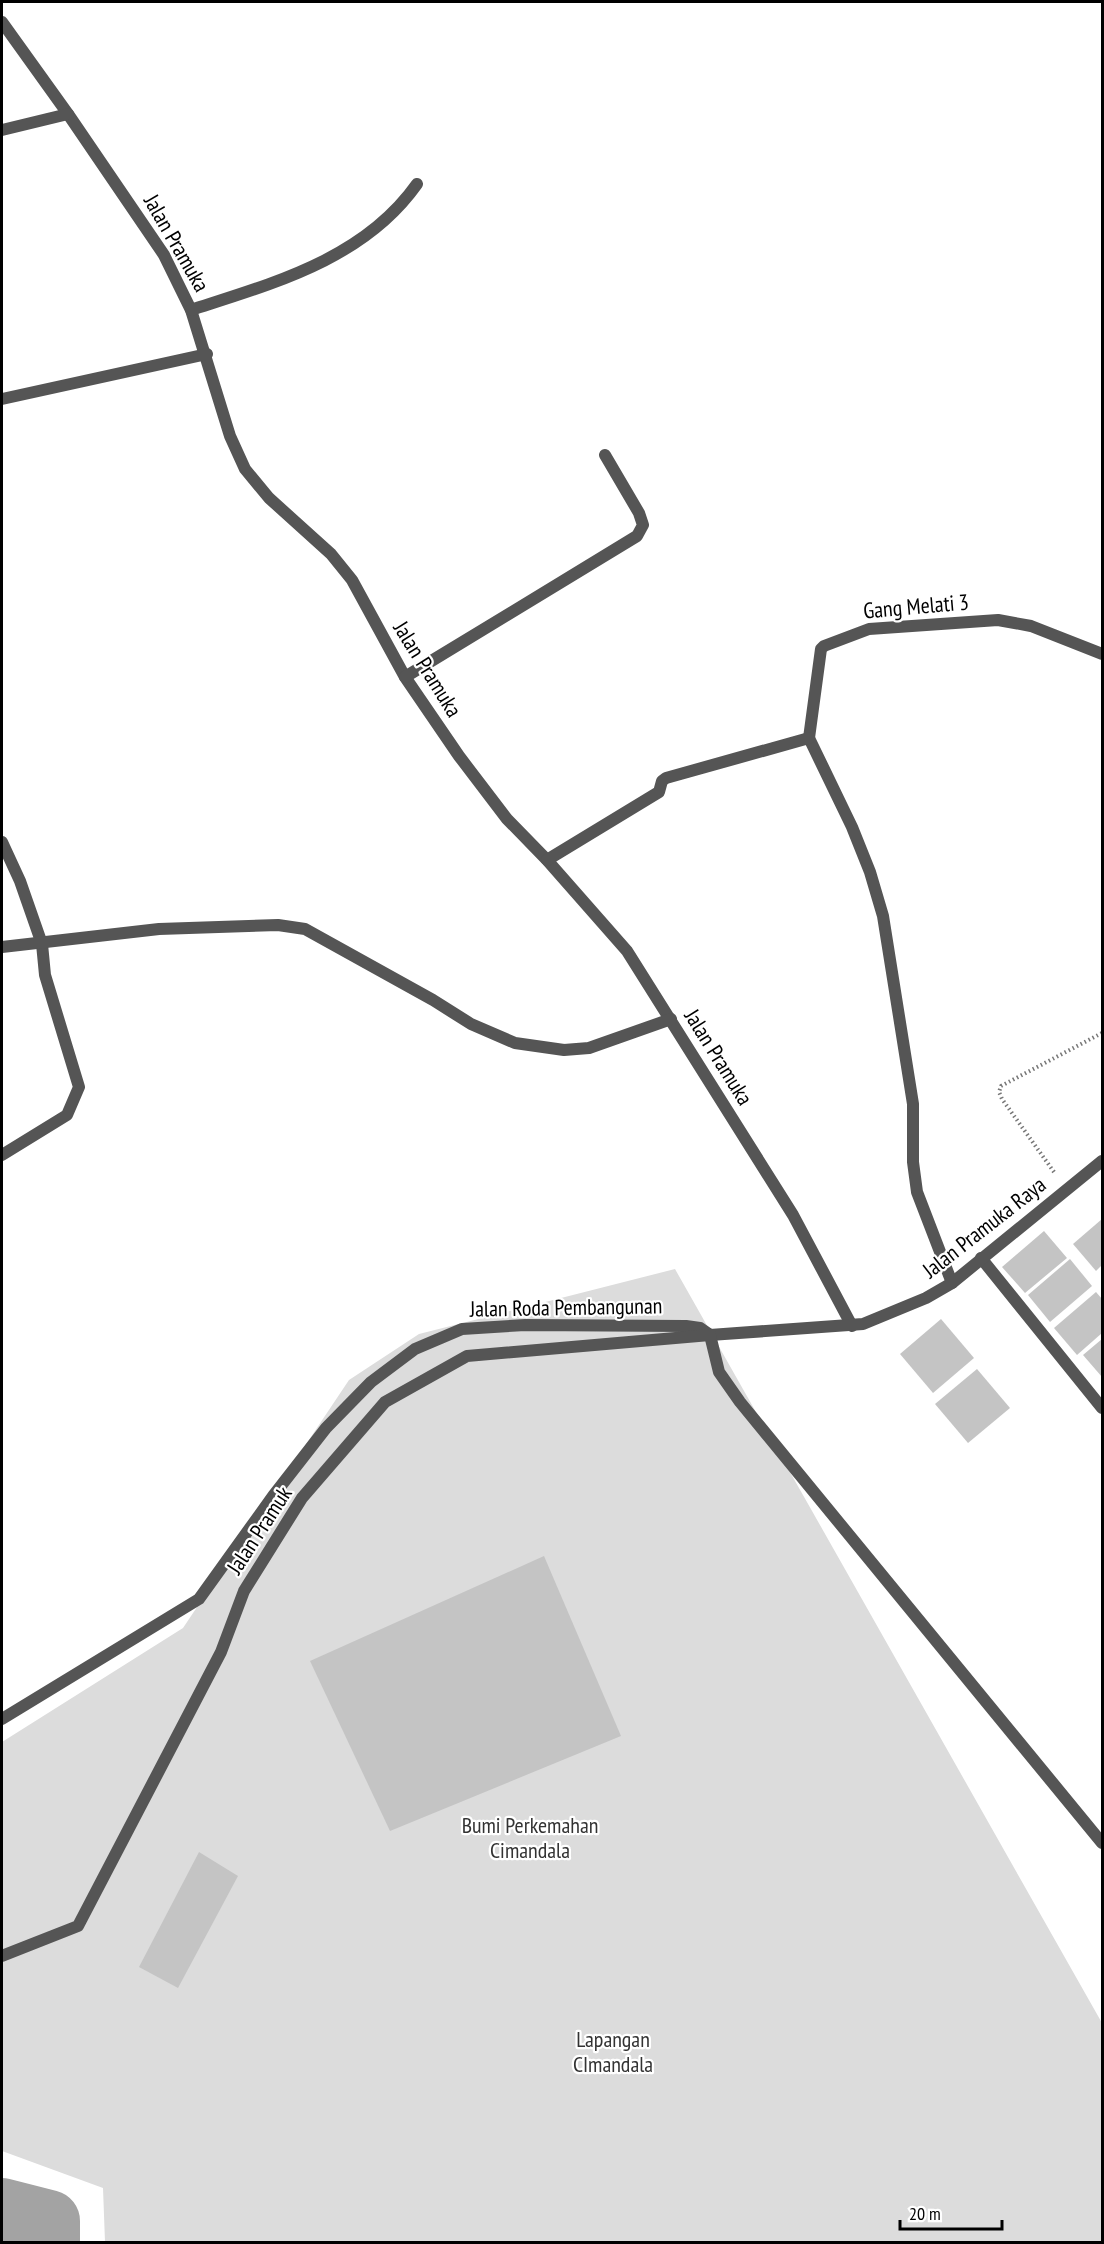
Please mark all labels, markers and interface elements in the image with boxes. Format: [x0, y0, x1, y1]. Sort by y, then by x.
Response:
street label: Jalan Pramuka [137, 188, 216, 297]
street label: Gang Melati 3 [862, 587, 970, 625]
street label: Jalan Pramuka [387, 615, 468, 722]
street label: Jalan Pramuka [678, 1003, 759, 1110]
street label: Jalan Pramuka Raya [916, 1170, 1051, 1284]
street label: Jalan Roda Pembangunan [469, 1291, 662, 1323]
street label: Jalan Pramuk [220, 1481, 298, 1580]
park label: Bumi Perkemahan Cimandala [462, 1811, 598, 1864]
park label: Lapangan CImandala [573, 2025, 653, 2078]
scale bar [900, 2193, 1002, 2231]
text: 20 m [909, 2202, 941, 2225]

